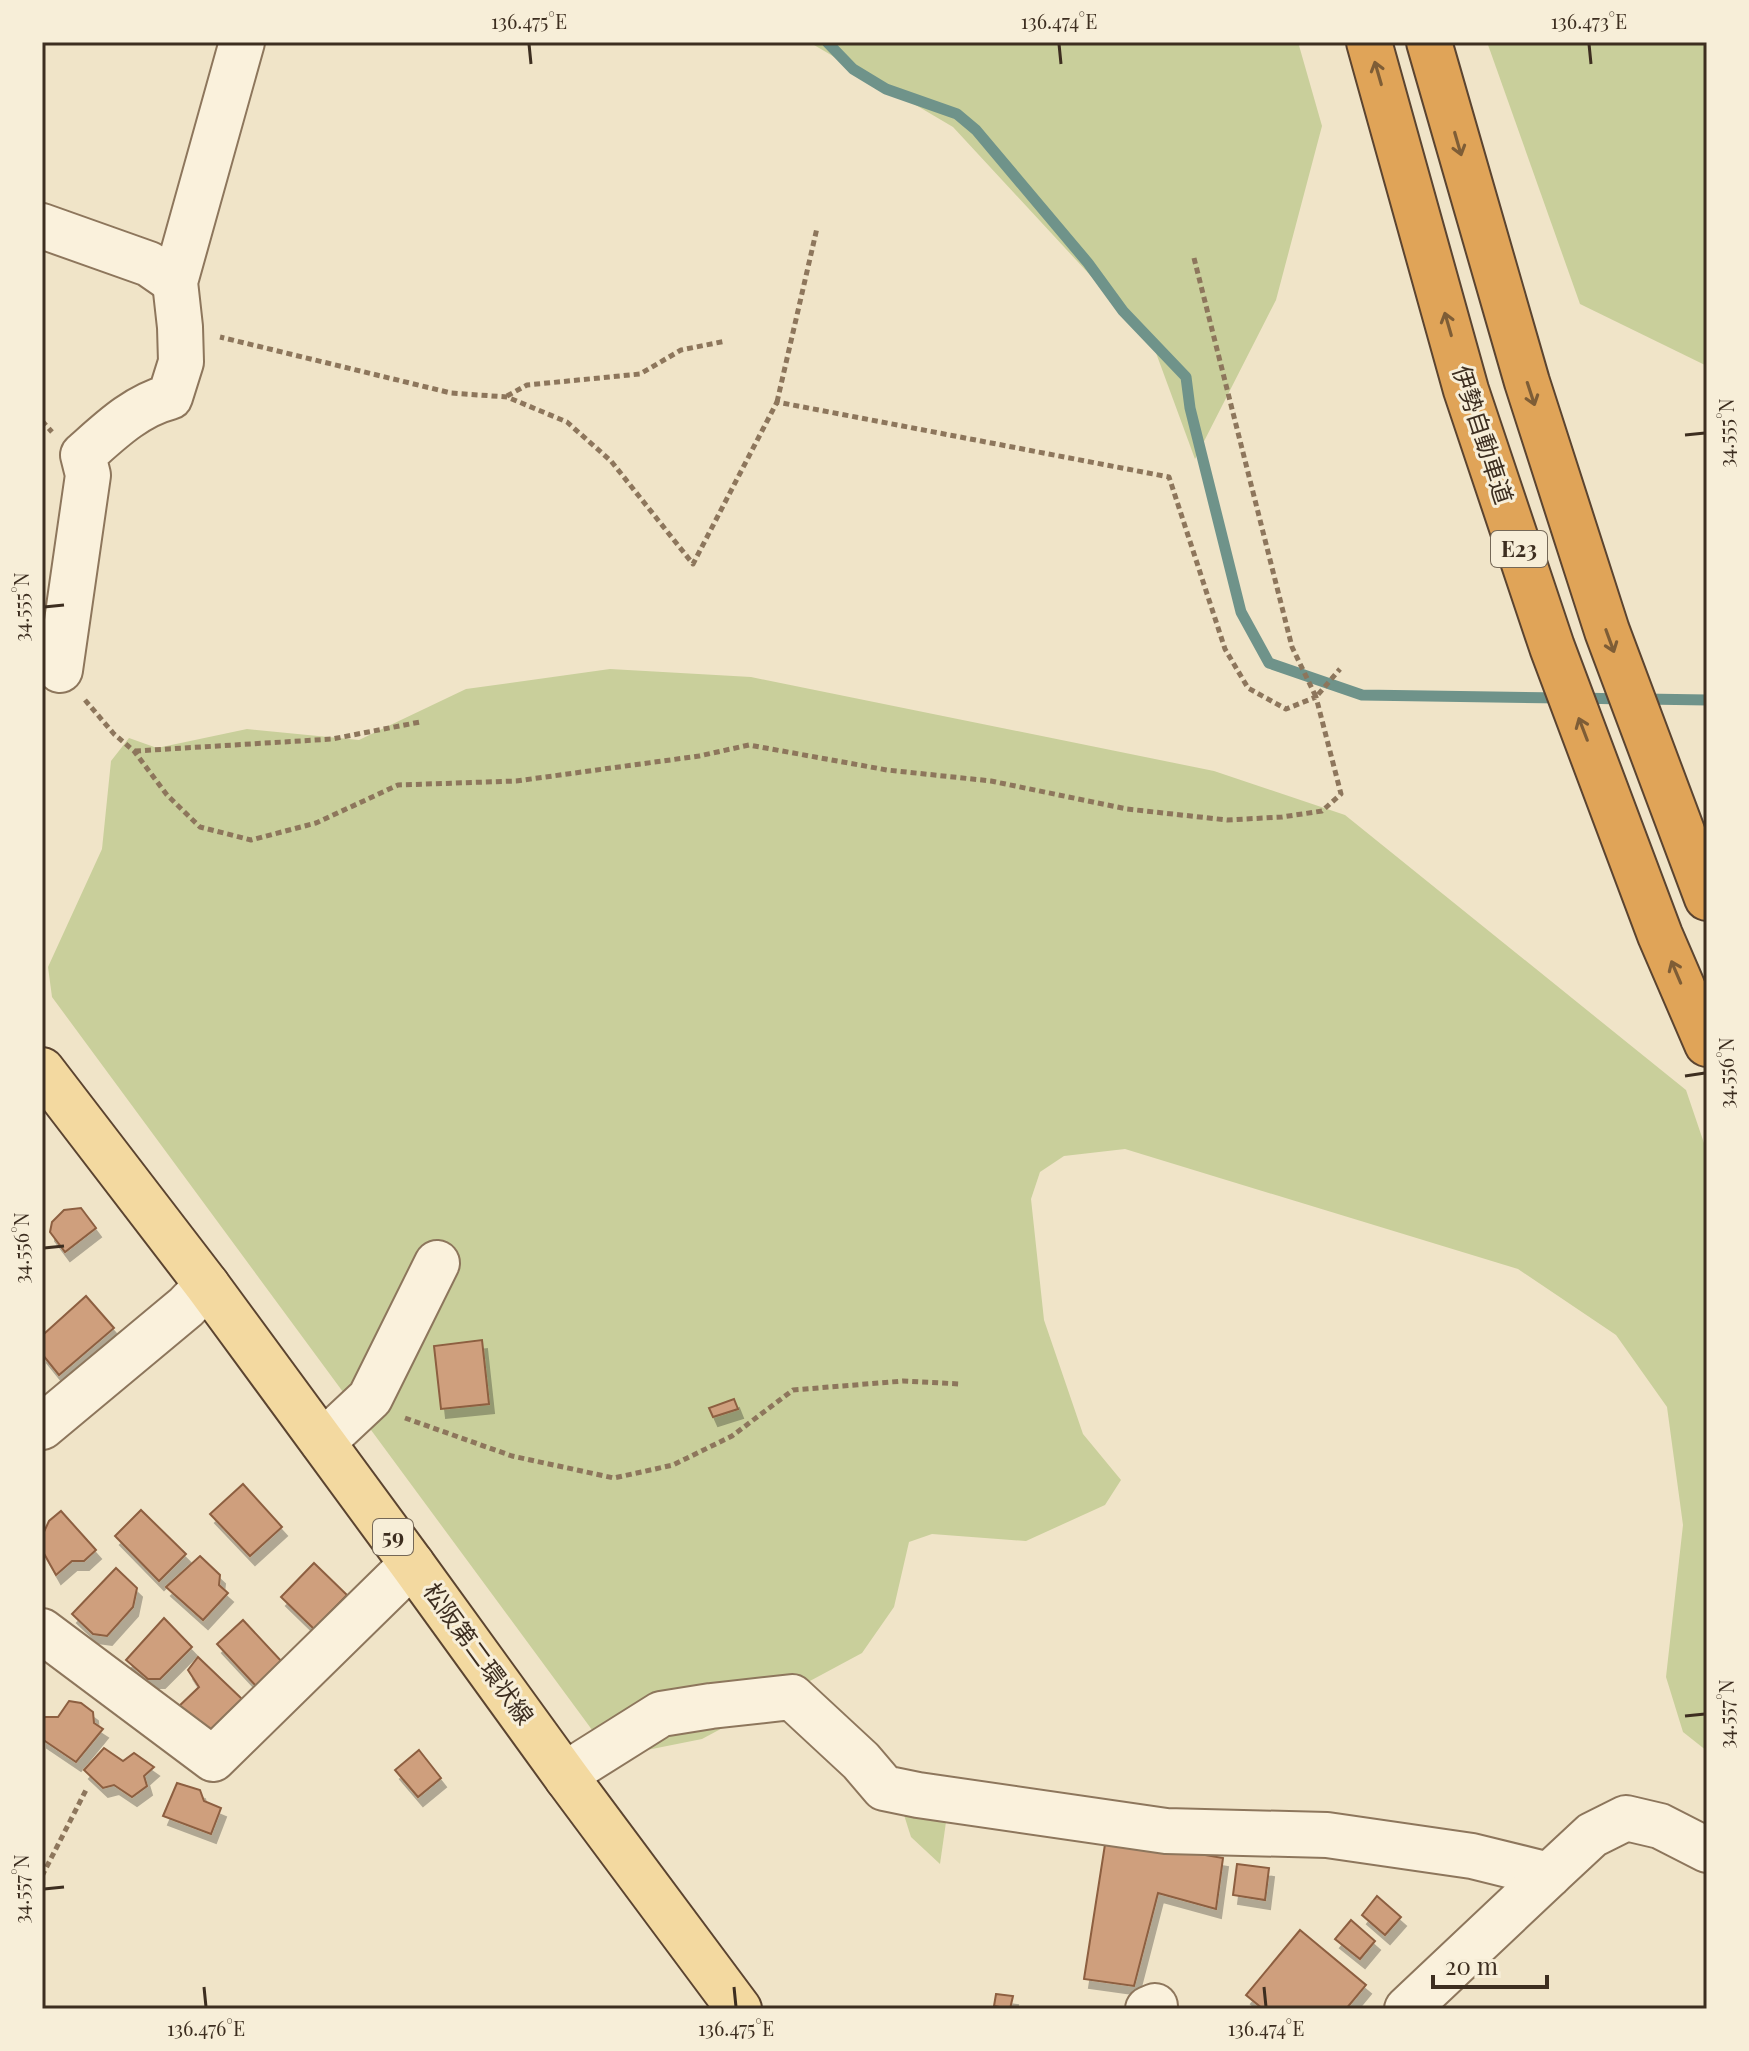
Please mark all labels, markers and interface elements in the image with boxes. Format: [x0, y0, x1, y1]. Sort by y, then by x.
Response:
text: 136.475°E [491, 7, 567, 34]
text: 136.474°E [1021, 7, 1097, 34]
text: 136.473°E [1551, 7, 1627, 34]
one-way arrow [1370, 61, 1385, 87]
one-way arrow [1451, 130, 1466, 156]
one-way arrow [1439, 311, 1454, 337]
street label: 伊勢自動車道 [1446, 361, 1521, 508]
one-way arrow [1524, 381, 1539, 406]
text: 34.555°N [1712, 398, 1739, 468]
road number: E23 [1491, 531, 1547, 567]
text: 34.555°N [7, 572, 34, 642]
one-way arrow [1604, 628, 1618, 653]
one-way arrow [1575, 718, 1589, 742]
one-way arrow [1668, 960, 1683, 984]
text: 34.556°N [1712, 1037, 1739, 1109]
text: 34.556°N [7, 1212, 34, 1284]
road number: 59 [373, 1519, 413, 1555]
street label: 松阪第二環状線 [417, 1575, 542, 1730]
text: 34.557°N [1712, 1679, 1739, 1749]
text: 34.557°N [7, 1854, 34, 1924]
scale bar [1433, 1939, 1547, 1989]
text: 20 m [1445, 1949, 1498, 1981]
text: 136.476°E [167, 2014, 245, 2041]
text: 136.475°E [698, 2014, 774, 2041]
text: 136.474°E [1228, 2014, 1304, 2041]

